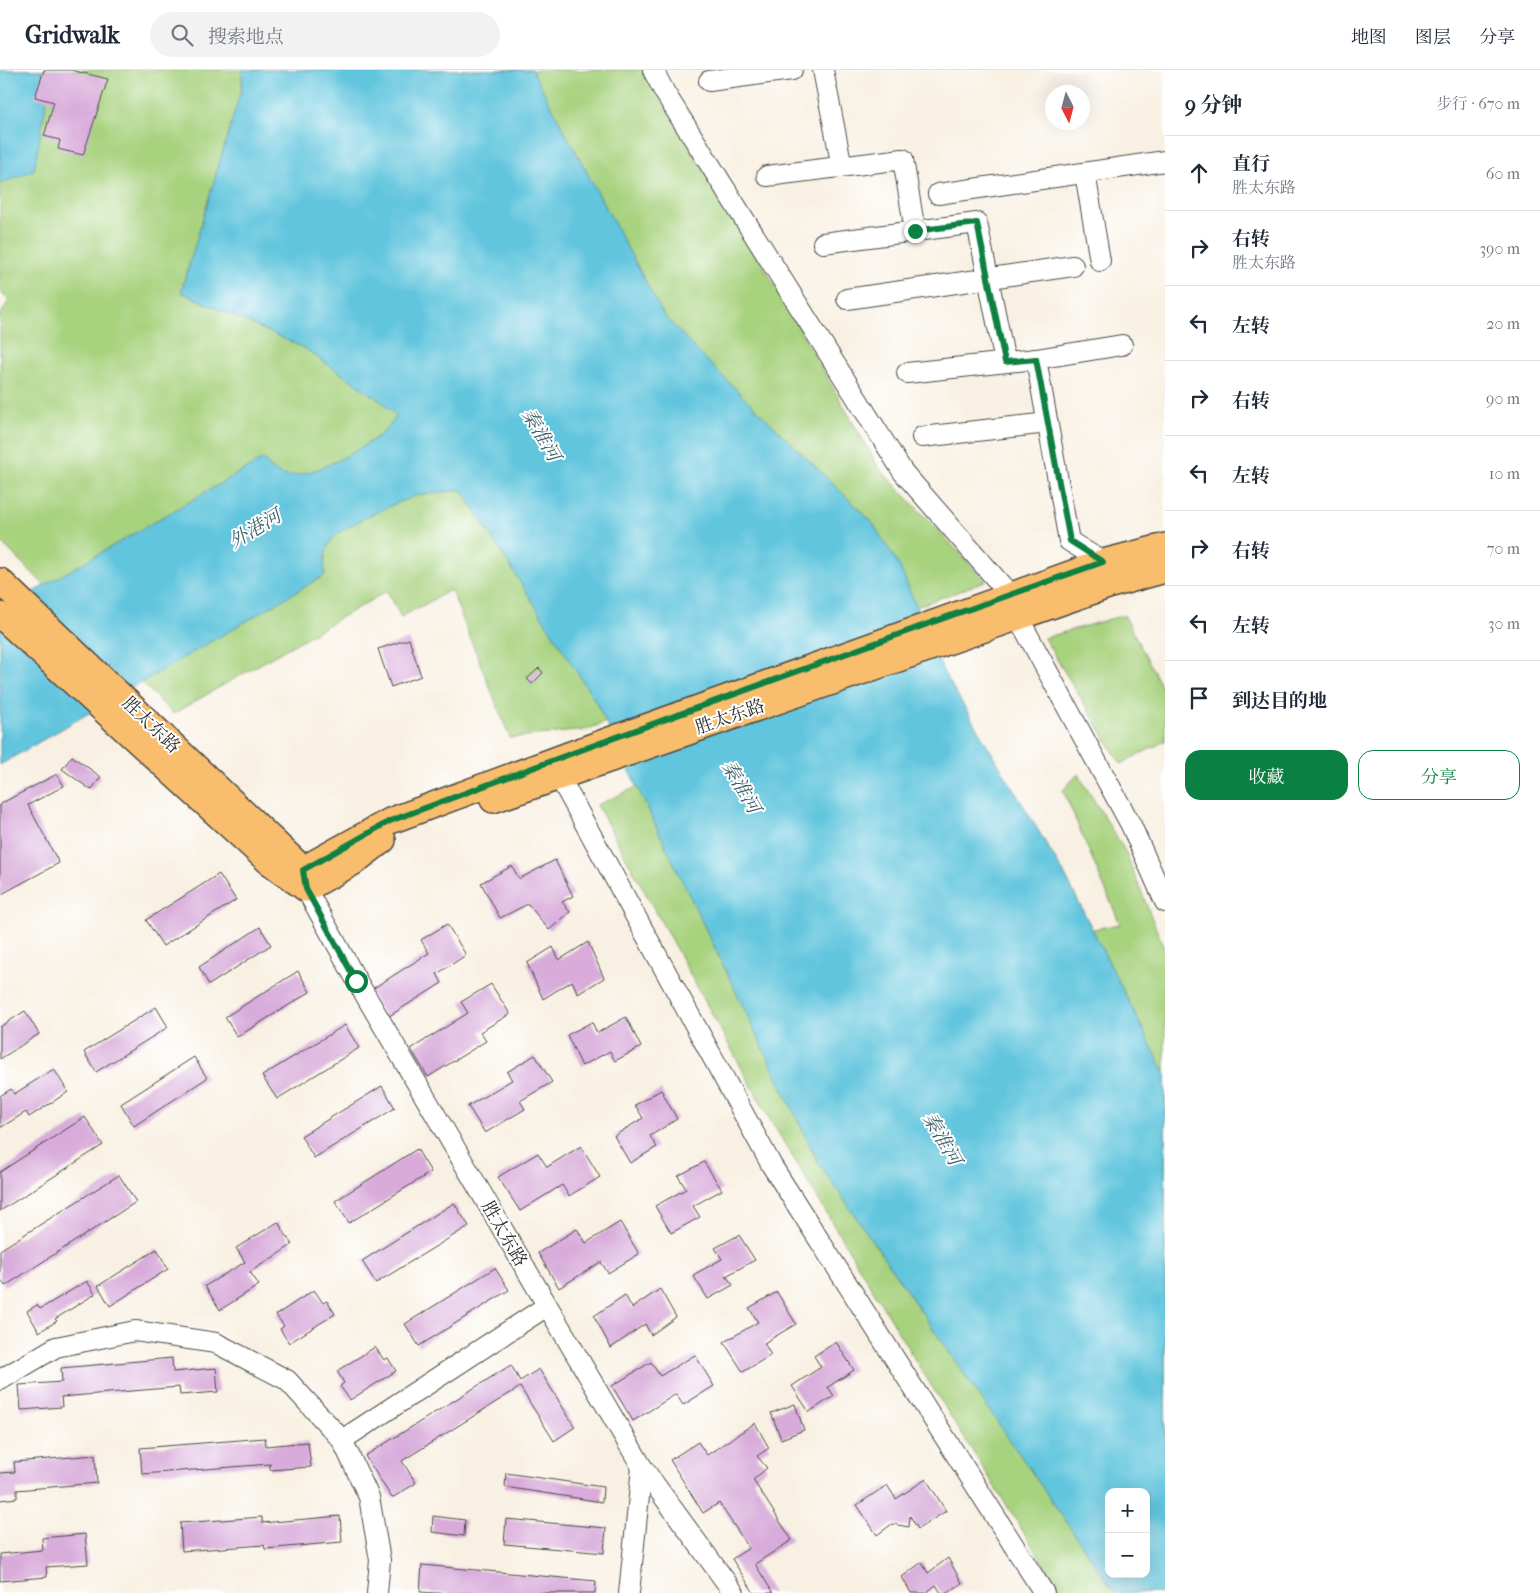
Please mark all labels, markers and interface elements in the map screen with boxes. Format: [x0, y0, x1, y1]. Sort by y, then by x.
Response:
search box [150, 12, 500, 57]
text: Gridwalk [25, 21, 120, 49]
icon: search [168, 21, 196, 49]
text: 搜索地点 [208, 26, 284, 48]
text: 地图 [1351, 27, 1387, 48]
text: 图层 [1415, 27, 1451, 48]
text: 分享 [1479, 27, 1515, 48]
north arrow [1045, 85, 1090, 130]
text: 9 分钟 [1185, 93, 1243, 117]
text: 步行 · 670 m [1436, 94, 1520, 113]
text: 直行 [1232, 153, 1270, 175]
icon: ahead [1185, 159, 1213, 187]
text: 60 m [1486, 164, 1520, 183]
text: 胜太东路 [1232, 178, 1296, 197]
route end [904, 220, 927, 243]
text: 右转 [1232, 228, 1270, 250]
icon: right [1185, 234, 1213, 262]
text: 390 m [1479, 239, 1520, 258]
text: 胜太东路 [1232, 253, 1296, 272]
icon: left [1185, 309, 1213, 337]
text: 20 m [1486, 314, 1520, 333]
text: 左转 [1232, 315, 1270, 337]
icon: right [1185, 384, 1213, 412]
text: 90 m [1486, 389, 1520, 408]
text: 右转 [1232, 390, 1270, 412]
water label: 秦淮河 [517, 405, 566, 468]
icon: left [1185, 459, 1213, 487]
text: 10 m [1489, 464, 1520, 483]
text: 左转 [1232, 465, 1270, 487]
water label: 外港河 [225, 503, 288, 553]
icon: right [1185, 534, 1213, 562]
text: 70 m [1487, 539, 1520, 558]
text: 右转 [1232, 540, 1270, 562]
icon: left [1185, 609, 1213, 637]
text: 30 m [1488, 614, 1520, 633]
text: 左转 [1232, 615, 1270, 637]
icon: arrive [1185, 684, 1213, 712]
text: 到达目的地 [1232, 690, 1327, 712]
street label: 胜太东路 [118, 692, 184, 758]
street label: 胜太东路 [693, 695, 767, 739]
button: 收藏 [1185, 750, 1348, 800]
button: 分享 [1358, 750, 1520, 800]
water label: 秦淮河 [717, 757, 766, 820]
route start [345, 970, 368, 993]
water label: 秦淮河 [918, 1109, 967, 1172]
street label: 胜太东路 [477, 1198, 531, 1270]
map controls [1105, 1488, 1150, 1578]
button: + [1105, 1488, 1150, 1533]
button: − [1105, 1533, 1150, 1578]

